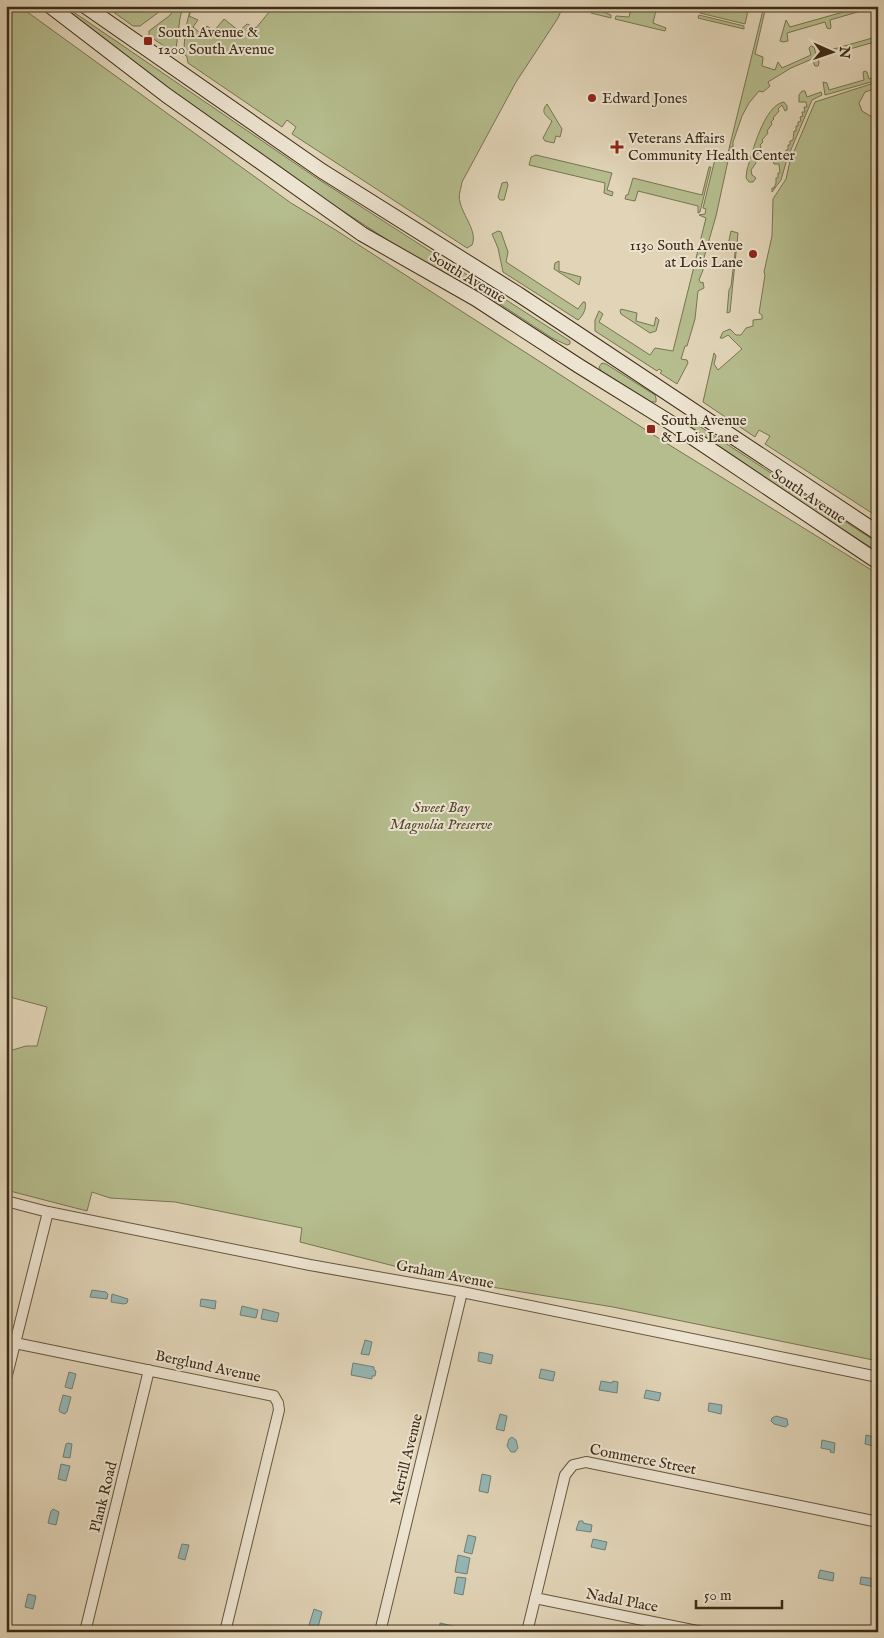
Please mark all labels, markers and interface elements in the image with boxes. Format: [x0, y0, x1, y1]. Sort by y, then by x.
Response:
place label: South Avenue & 1200 South Avenue [158, 23, 274, 59]
north arrow [806, 28, 856, 78]
marker: South Avenue & 1200 South Avenue [142, 35, 154, 47]
text: N [835, 45, 853, 59]
place label: Edward Jones [602, 89, 687, 108]
marker: Edward Jones [586, 92, 598, 104]
place label: Veterans Affairs Community Health Center [627, 129, 796, 165]
marker: Veterans Affairs Community Health Center [610, 140, 624, 154]
place label: 1130 South Avenue at Lois Lane [630, 236, 743, 272]
street label: South Avenue [426, 247, 509, 308]
marker: 1130 South Avenue at Lois Lane [747, 248, 759, 260]
place label: South Avenue & Lois Lane [661, 411, 747, 447]
marker: South Avenue & Lois Lane [645, 423, 657, 435]
street label: South Avenue [768, 465, 850, 528]
park label: Sweet Bay Magnolia Preserve [390, 798, 492, 835]
street label: Graham Avenue [394, 1256, 495, 1293]
street label: Berglund Avenue [153, 1346, 262, 1387]
street label: Merrill Avenue [386, 1411, 427, 1507]
street label: Commerce Street [588, 1440, 698, 1479]
street label: Plank Road [86, 1459, 122, 1535]
scale bar [696, 1578, 783, 1610]
street label: Nadal Place [584, 1584, 660, 1617]
text: 50 m [704, 1586, 732, 1605]

